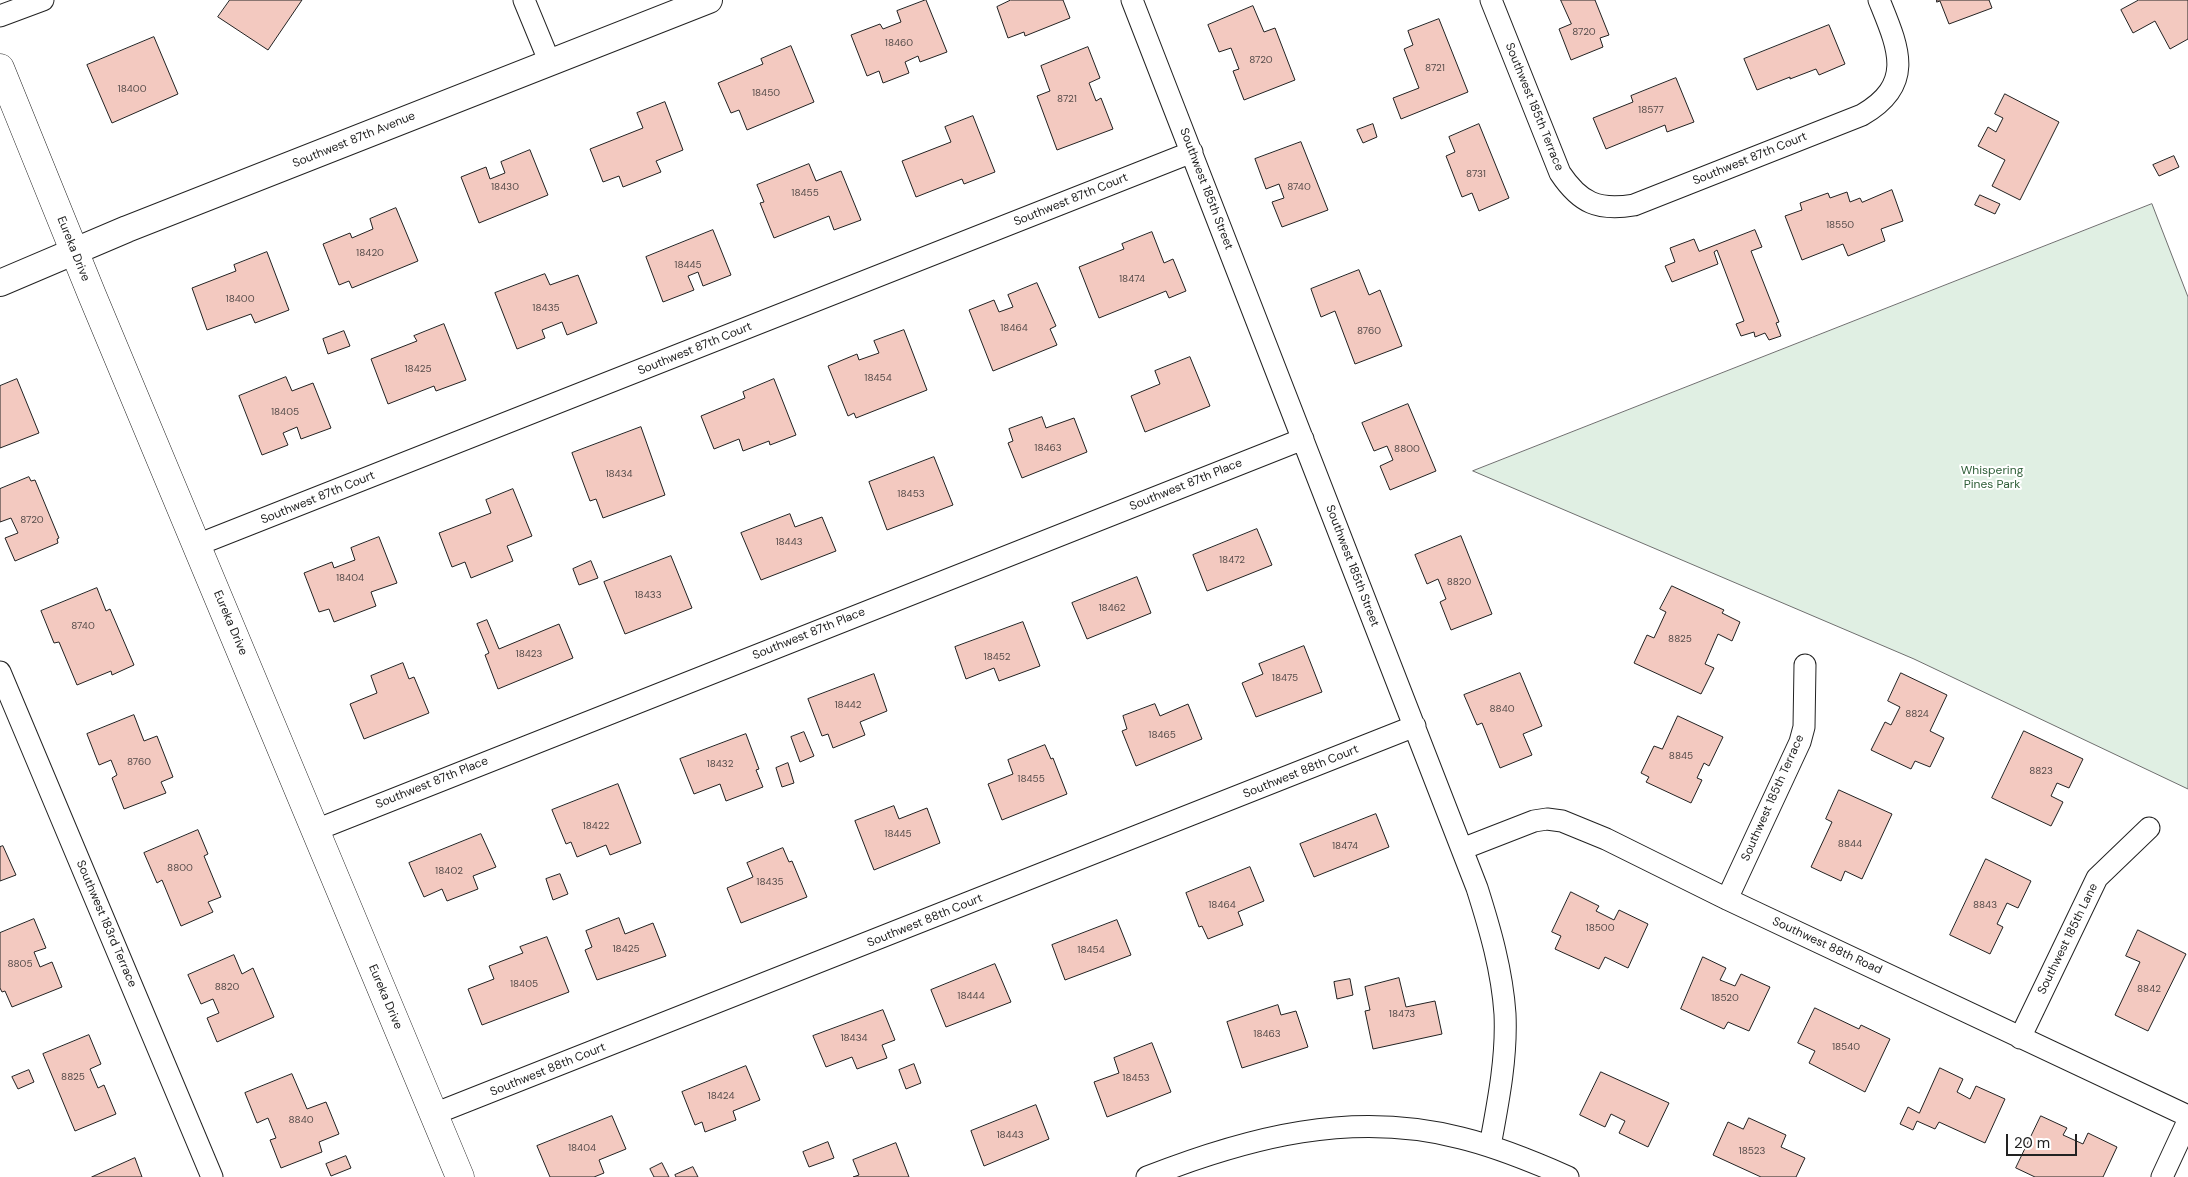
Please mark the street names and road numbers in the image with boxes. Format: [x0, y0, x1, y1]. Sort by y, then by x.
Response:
street label: Southwest 185th Terrace [1502, 41, 1566, 173]
street label: Southwest 87th Avenue [291, 109, 417, 171]
street label: Southwest 185th Street [1176, 126, 1236, 252]
street label: Southwest 87th Court [1691, 129, 1809, 189]
street label: Southwest 87th Court [1012, 170, 1130, 230]
street label: Eureka Drive [53, 214, 93, 284]
street label: Southwest 87th Court [636, 319, 754, 379]
street label: Southwest 87th Place [1128, 456, 1244, 514]
street label: Southwest 87th Court [259, 468, 377, 528]
street label: Southwest 185th Street [1322, 503, 1382, 629]
street label: Eureka Drive [210, 589, 250, 657]
street label: Southwest 87th Place [751, 605, 867, 663]
street label: Southwest 185th Terrace [1739, 733, 1807, 863]
street label: Southwest 88th Court [1241, 742, 1361, 802]
street label: Southwest 87th Place [374, 754, 490, 812]
street label: Southwest 183rd Terrace [73, 858, 139, 990]
street label: Southwest 185th Lane [2035, 881, 2101, 997]
street label: Southwest 88th Court [865, 891, 985, 951]
street label: Southwest 88th Road [1770, 914, 1884, 978]
street label: Eureka Drive [365, 963, 405, 1031]
street label: Southwest 88th Court [488, 1040, 608, 1100]

